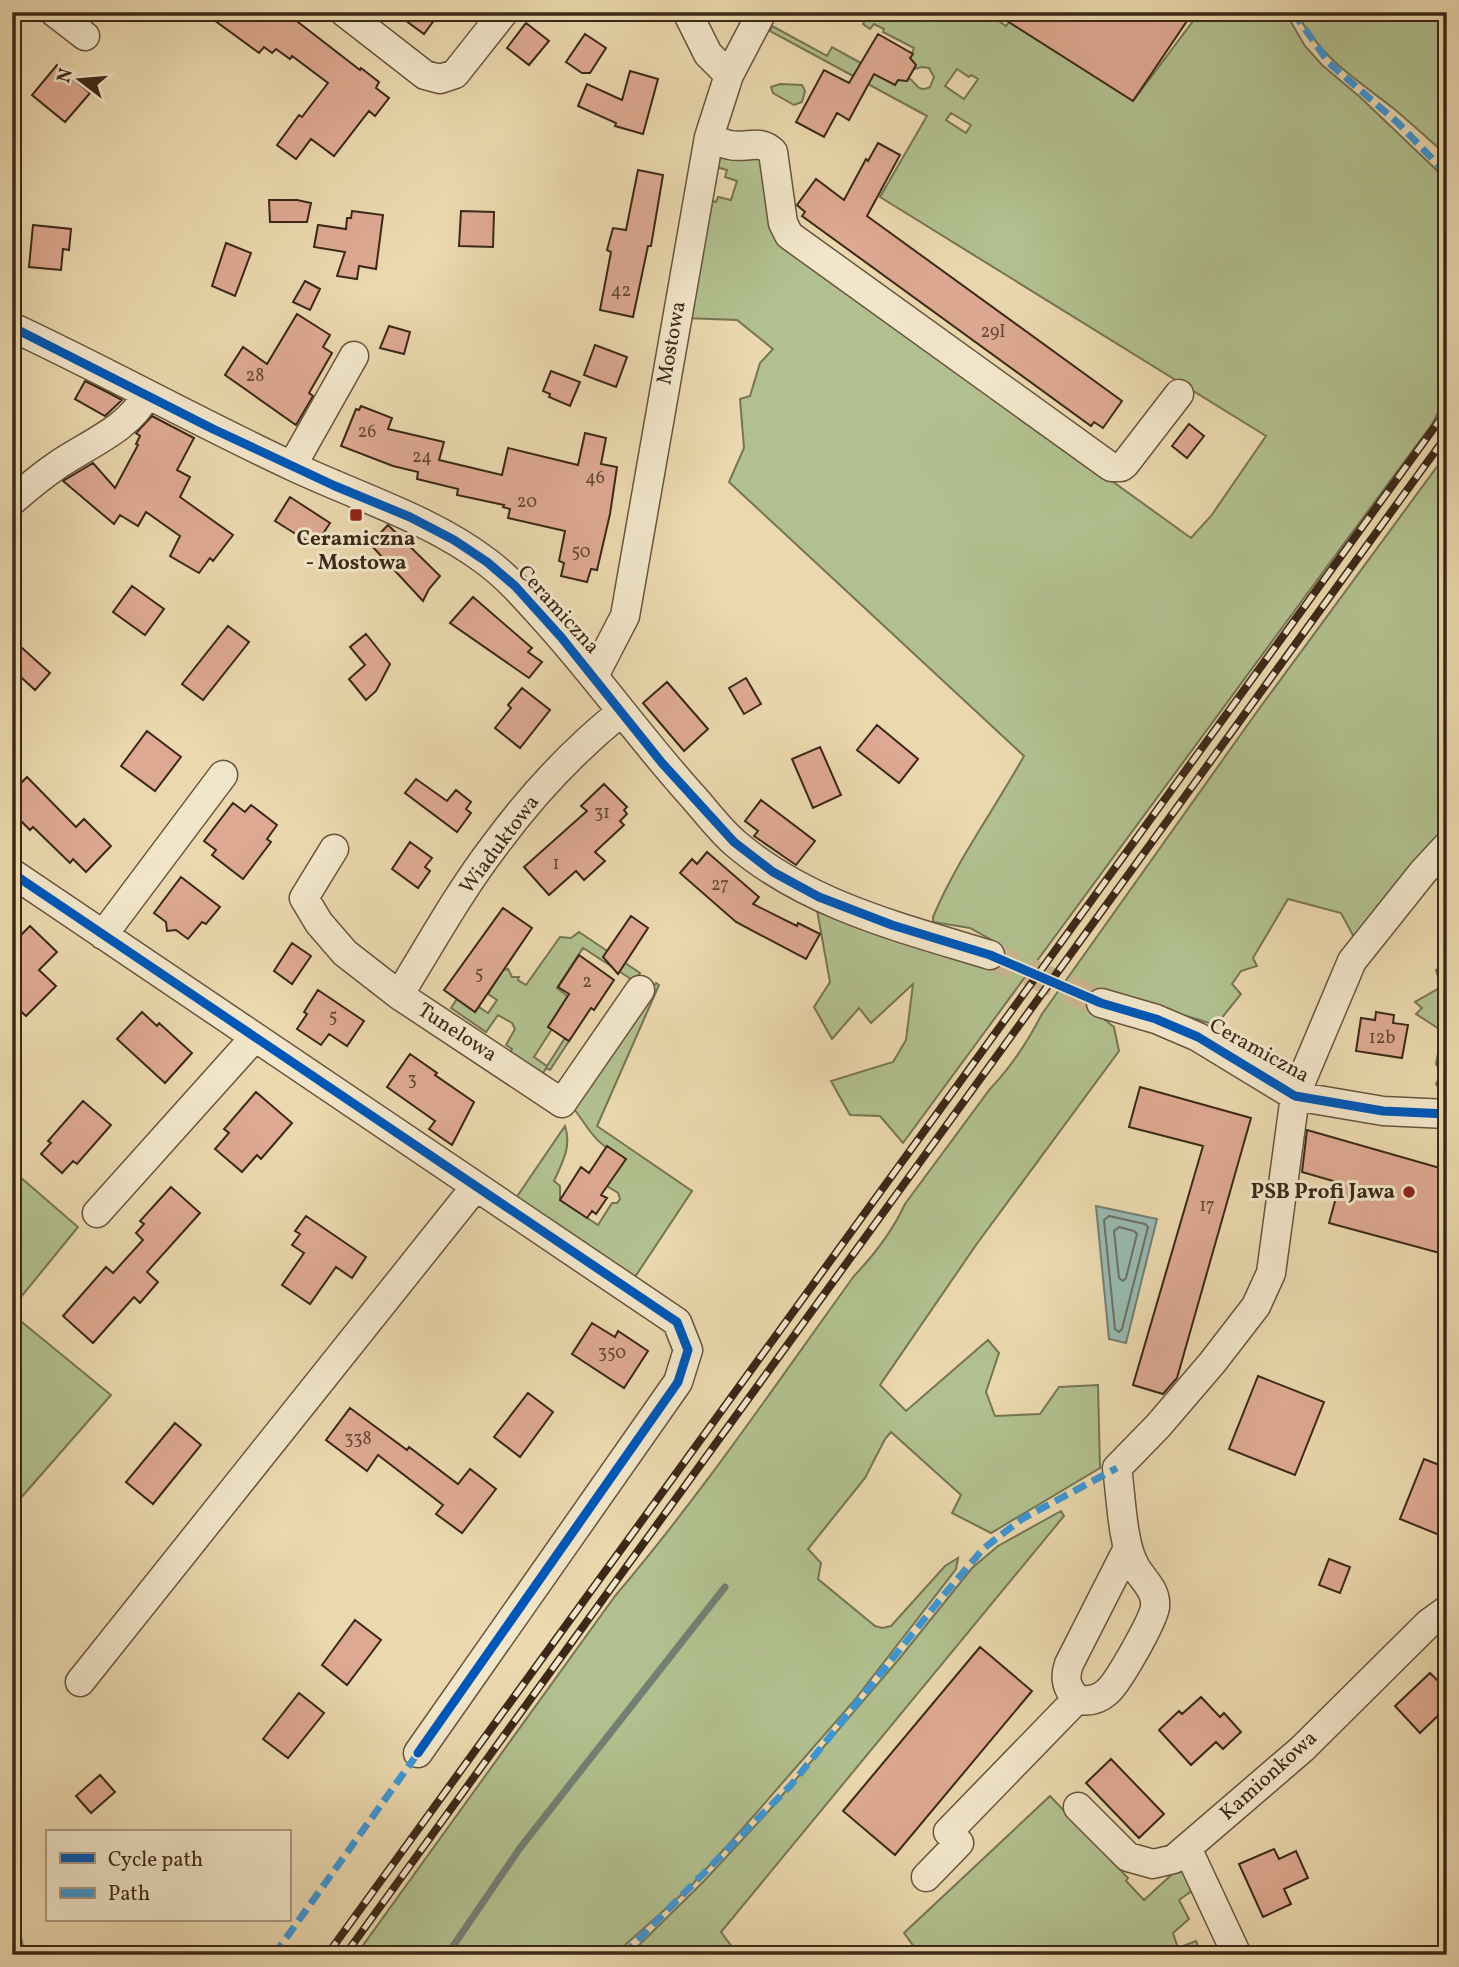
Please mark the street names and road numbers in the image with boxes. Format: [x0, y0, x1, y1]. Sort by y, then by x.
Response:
street label: Mostowa [650, 299, 694, 387]
street label: Ceramiczna [510, 559, 606, 661]
street label: Wiaduktowa [453, 789, 547, 901]
street label: Tunelowa [412, 996, 502, 1070]
street label: Ceramiczna [1204, 1011, 1314, 1091]
street label: Kamionkowa [1214, 1724, 1324, 1828]

